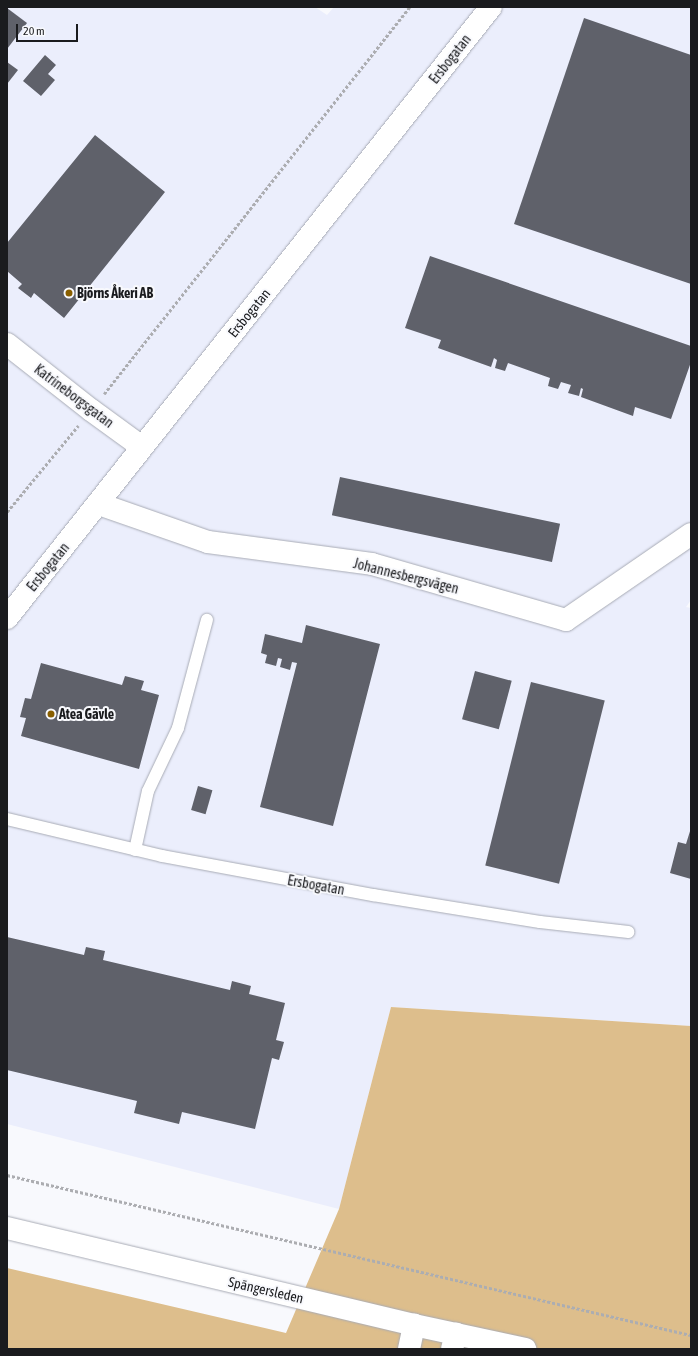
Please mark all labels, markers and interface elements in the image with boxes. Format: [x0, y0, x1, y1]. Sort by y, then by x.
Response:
scale bar [18, 16, 80, 42]
text: 20 m [23, 24, 45, 38]
street label: Ersbogatan [426, 31, 474, 87]
place label: Björns Åkeri AB [77, 285, 153, 301]
street label: Ersbogatan [224, 285, 274, 341]
marker: Björns Åkeri AB [64, 288, 74, 298]
street label: Katrineborgsgatan [31, 361, 117, 431]
street label: Ersbogatan [23, 539, 73, 595]
street label: Johannesbergsvägen [352, 555, 460, 597]
place label: Atea Gävle [59, 706, 114, 722]
marker: Atea Gävle [46, 709, 56, 719]
street label: Ersbogatan [286, 872, 346, 898]
street label: Spängersleden [227, 1273, 305, 1307]

